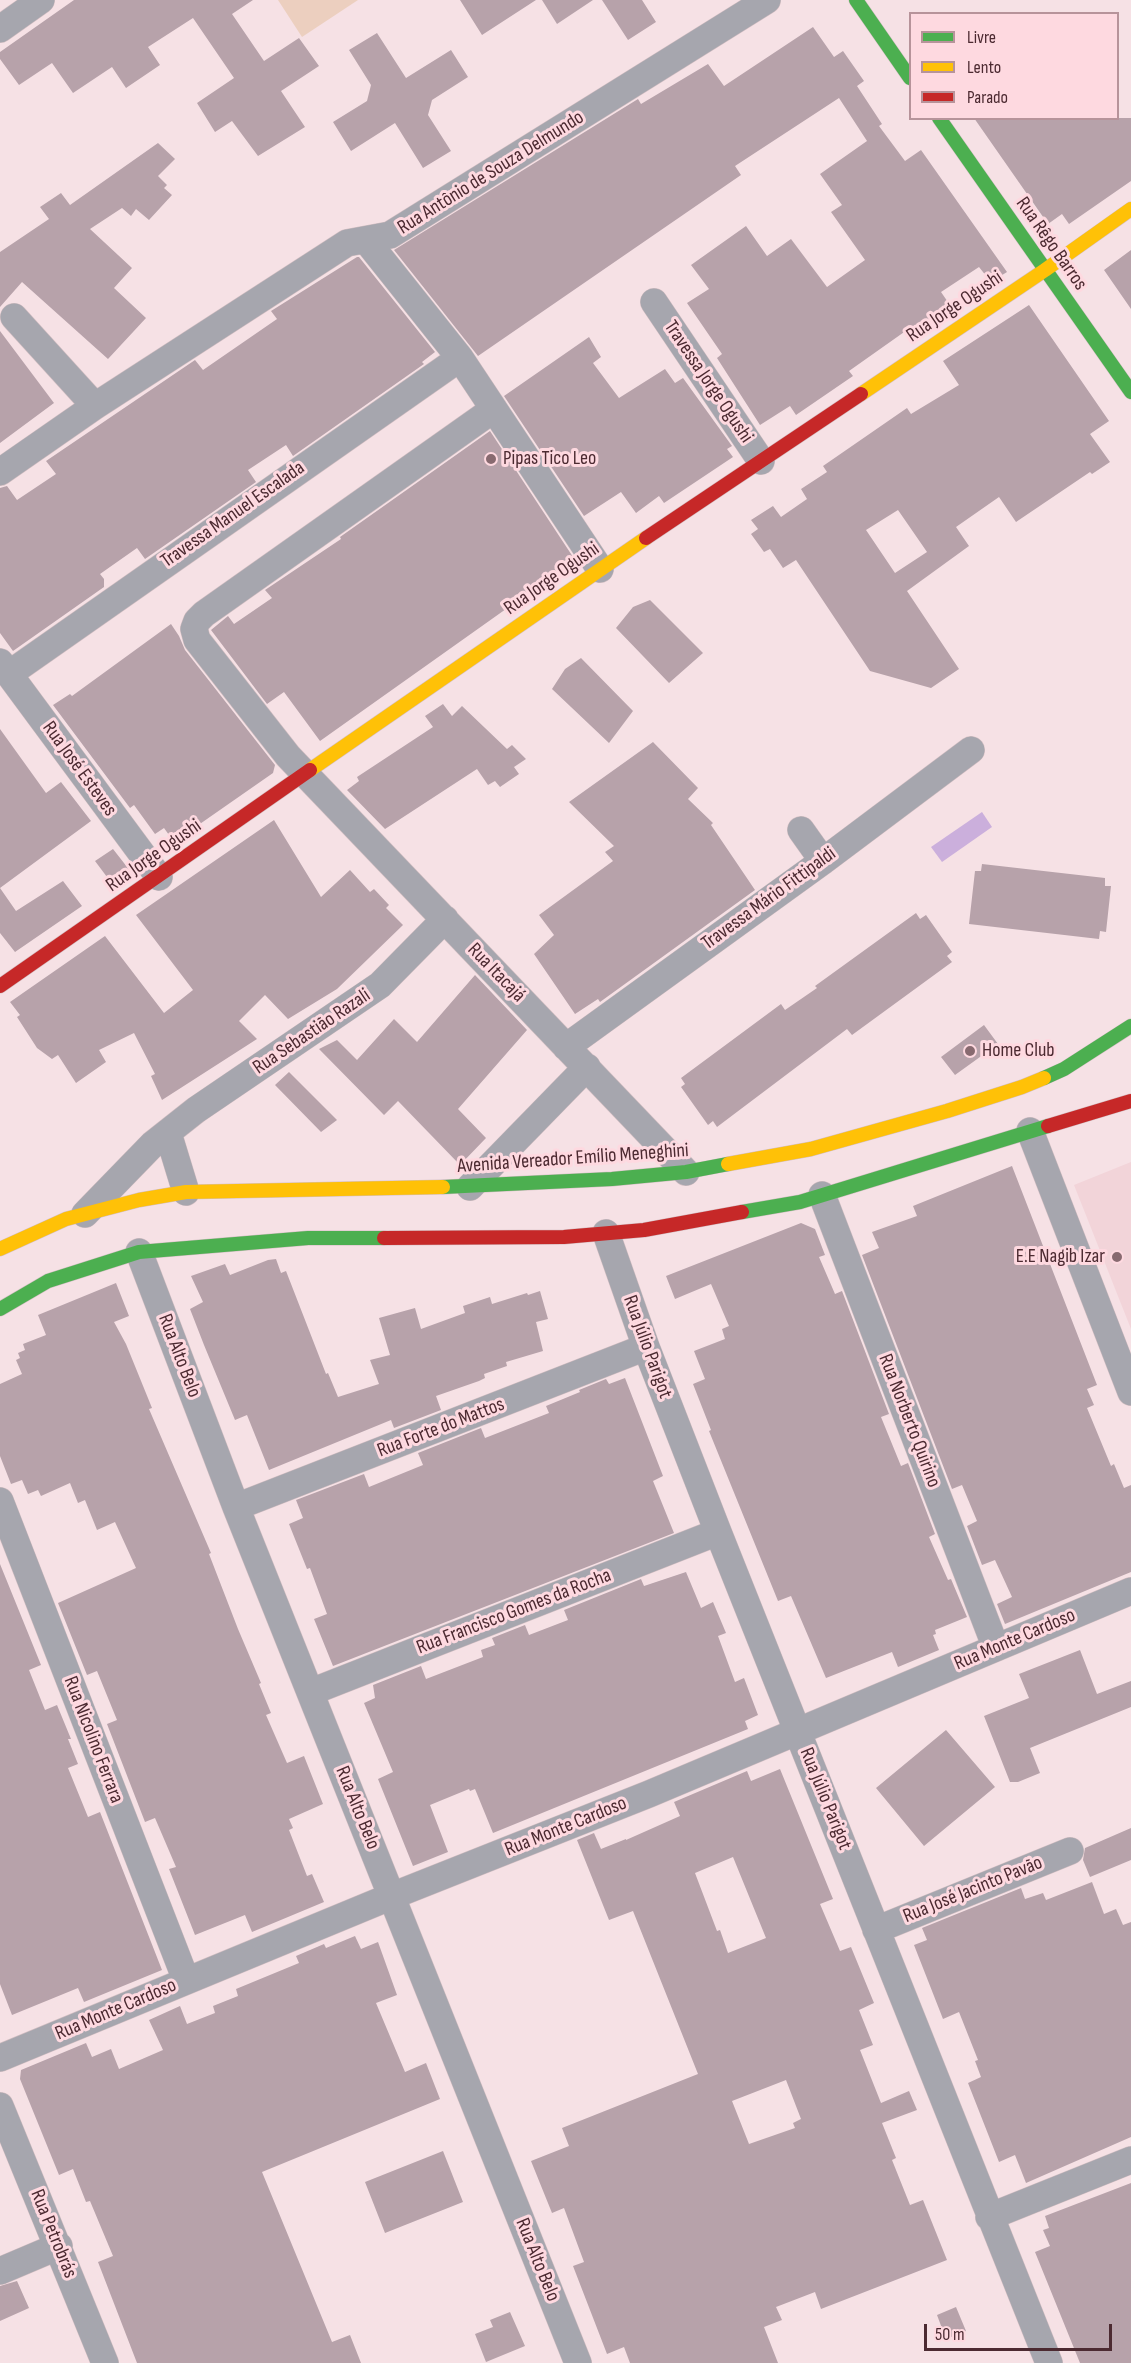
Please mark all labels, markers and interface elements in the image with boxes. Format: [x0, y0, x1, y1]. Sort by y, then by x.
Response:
legend [909, 12, 1119, 120]
text: Livre [967, 27, 996, 48]
text: Lento [967, 57, 1001, 78]
text: Parado [967, 87, 1008, 108]
street label: Rua Antônio de Souza Delmundo [393, 106, 589, 240]
street label: Rua Rêgo Barros [1010, 193, 1092, 295]
street label: Rua Jorge Ogushi [902, 266, 1008, 348]
street label: Travessa Jorge Ogushi [658, 316, 758, 448]
place label: Pipas Tico Leo [503, 447, 596, 471]
marker: Pipas Tico Leo [484, 452, 498, 466]
street label: Travessa Manuel Escalada [157, 456, 309, 574]
street label: Rua Jorge Ogushi [500, 537, 604, 621]
street label: Rua José Esteves [37, 717, 121, 821]
street label: Rua Jorge Ogushi [102, 814, 206, 898]
street label: Travessa Mário Fittipaldi [697, 842, 841, 956]
street label: Rua Itacajá [462, 938, 530, 1008]
street label: Rua Sebastião Razali [249, 984, 375, 1080]
place label: Home Club [982, 1039, 1055, 1063]
marker: Home Club [963, 1044, 977, 1058]
street label: Avenida Vereador Emílio Meneghini [457, 1139, 689, 1179]
place label: E.E Nagib Izar [1016, 1245, 1105, 1269]
marker: E.E Nagib Izar [1110, 1250, 1124, 1264]
street label: Rua Júlio Parigot [617, 1292, 677, 1402]
street label: Rua Alto Belo [152, 1311, 206, 1401]
street label: Rua Norberto Quirino [873, 1351, 945, 1491]
street label: Rua Forte do Mattos [374, 1393, 508, 1463]
street label: Rua Francisco Gomes da Rocha [413, 1564, 615, 1660]
street label: Rua Monte Cardoso [951, 1604, 1079, 1676]
street label: Rua Nicolino Ferrara [58, 1673, 128, 1807]
street label: Rua Júlio Parigot [794, 1744, 856, 1854]
street label: Rua Alto Belo [330, 1763, 384, 1853]
street label: Rua Monte Cardoso [502, 1792, 630, 1862]
street label: Rua José Jacinto Pavão [900, 1851, 1046, 1929]
street label: Rua Monte Cardoso [52, 1974, 180, 2046]
street label: Rua Petrobrás [24, 2186, 82, 2282]
street label: Rua Alto Belo [510, 2215, 564, 2305]
scale bar [927, 2312, 1114, 2350]
text: 50 m [935, 2324, 965, 2345]

